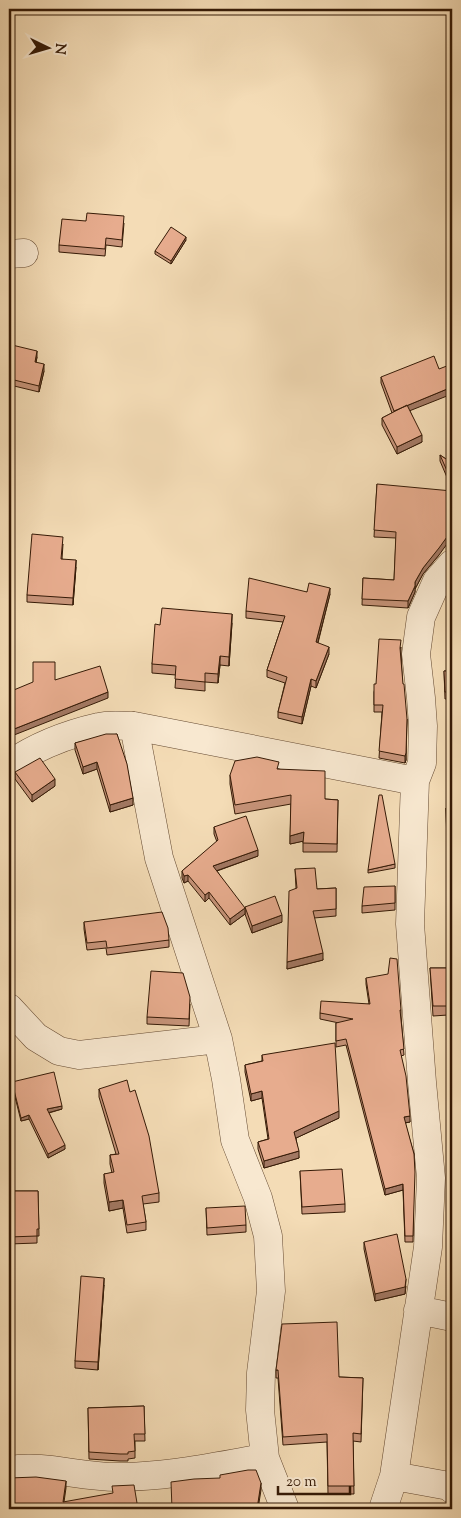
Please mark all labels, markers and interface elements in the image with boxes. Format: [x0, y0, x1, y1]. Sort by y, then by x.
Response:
north arrow [22, 22, 72, 72]
text: N [49, 43, 69, 55]
scale bar [278, 1463, 351, 1495]
text: 20 m [286, 1472, 317, 1493]

